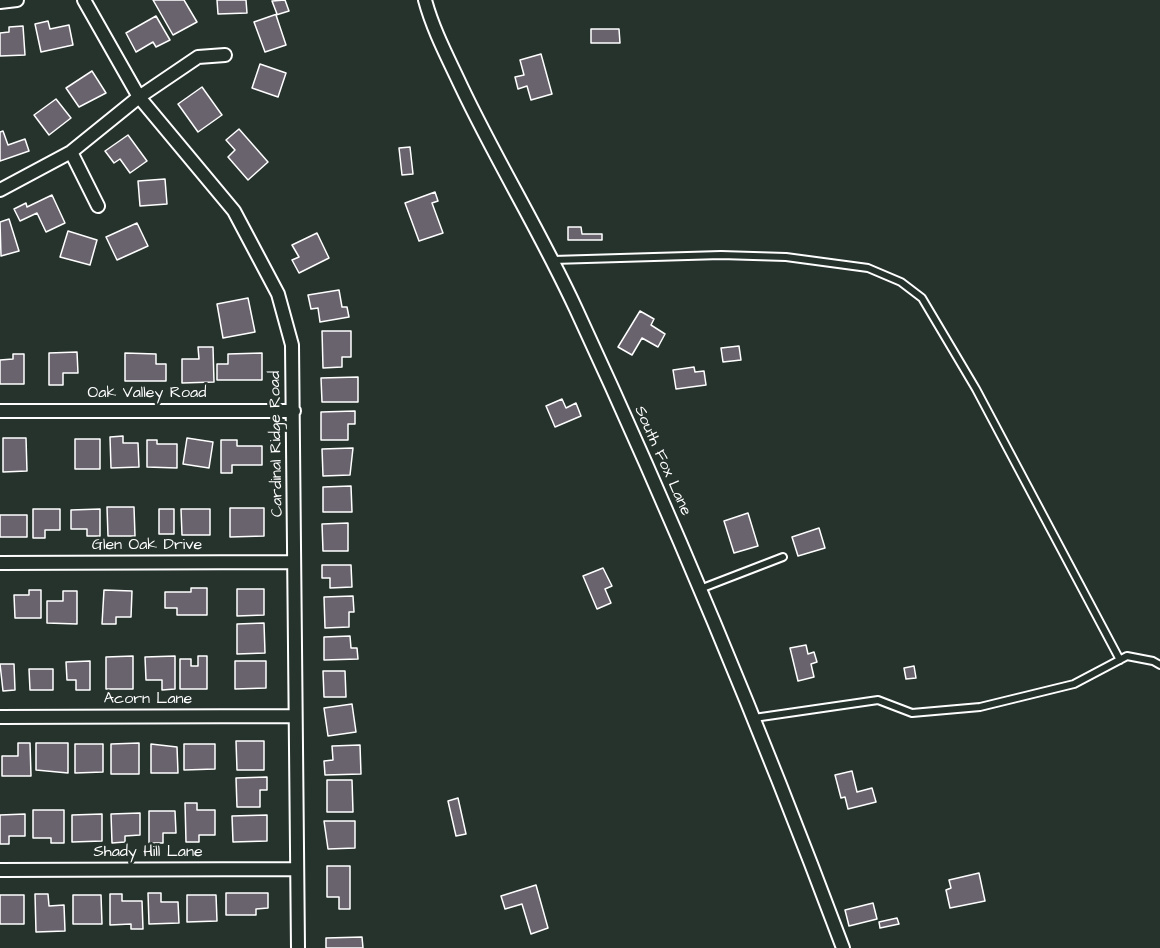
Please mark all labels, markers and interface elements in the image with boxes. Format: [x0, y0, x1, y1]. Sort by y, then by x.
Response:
street label: Cardinal Ridge Road [266, 371, 288, 517]
street label: Oak Valley Road [88, 384, 206, 404]
street label: South Fox Lane [629, 403, 695, 519]
street label: Glen Oak Drive [92, 536, 202, 556]
street label: Acorn Lane [104, 690, 192, 710]
street label: Shady Hill Lane [93, 843, 203, 863]

